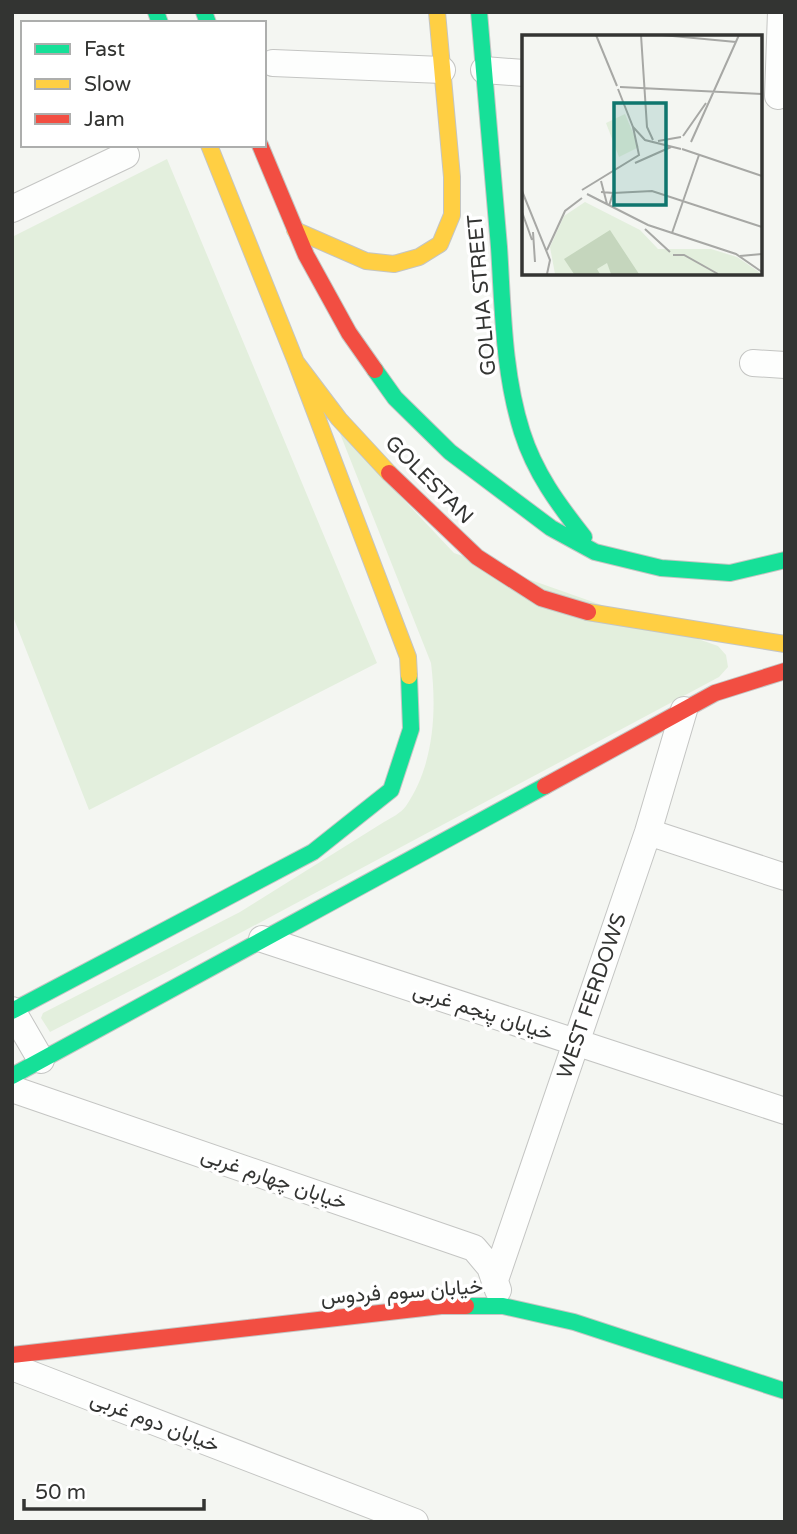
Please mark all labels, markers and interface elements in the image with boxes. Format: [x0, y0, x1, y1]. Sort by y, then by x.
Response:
legend [21, 21, 266, 147]
inset map [522, 35, 762, 275]
text: Fast [84, 37, 125, 62]
text: Slow [84, 72, 132, 97]
text: Jam [84, 107, 125, 132]
street label: GOLHA STREET [462, 213, 501, 377]
street label: GOLESTAN [380, 431, 478, 529]
street label: WEST FERDOWS [552, 910, 632, 1082]
street label: خیابان پنجم غربی [410, 978, 556, 1047]
street label: خیابان چهارم غربی [198, 1142, 350, 1217]
street label: خیابان سوم فردوس [320, 1274, 484, 1311]
street label: خیابان دوم غربی [87, 1386, 223, 1459]
scale bar [24, 1468, 205, 1512]
text: 50 m [35, 1480, 86, 1505]

